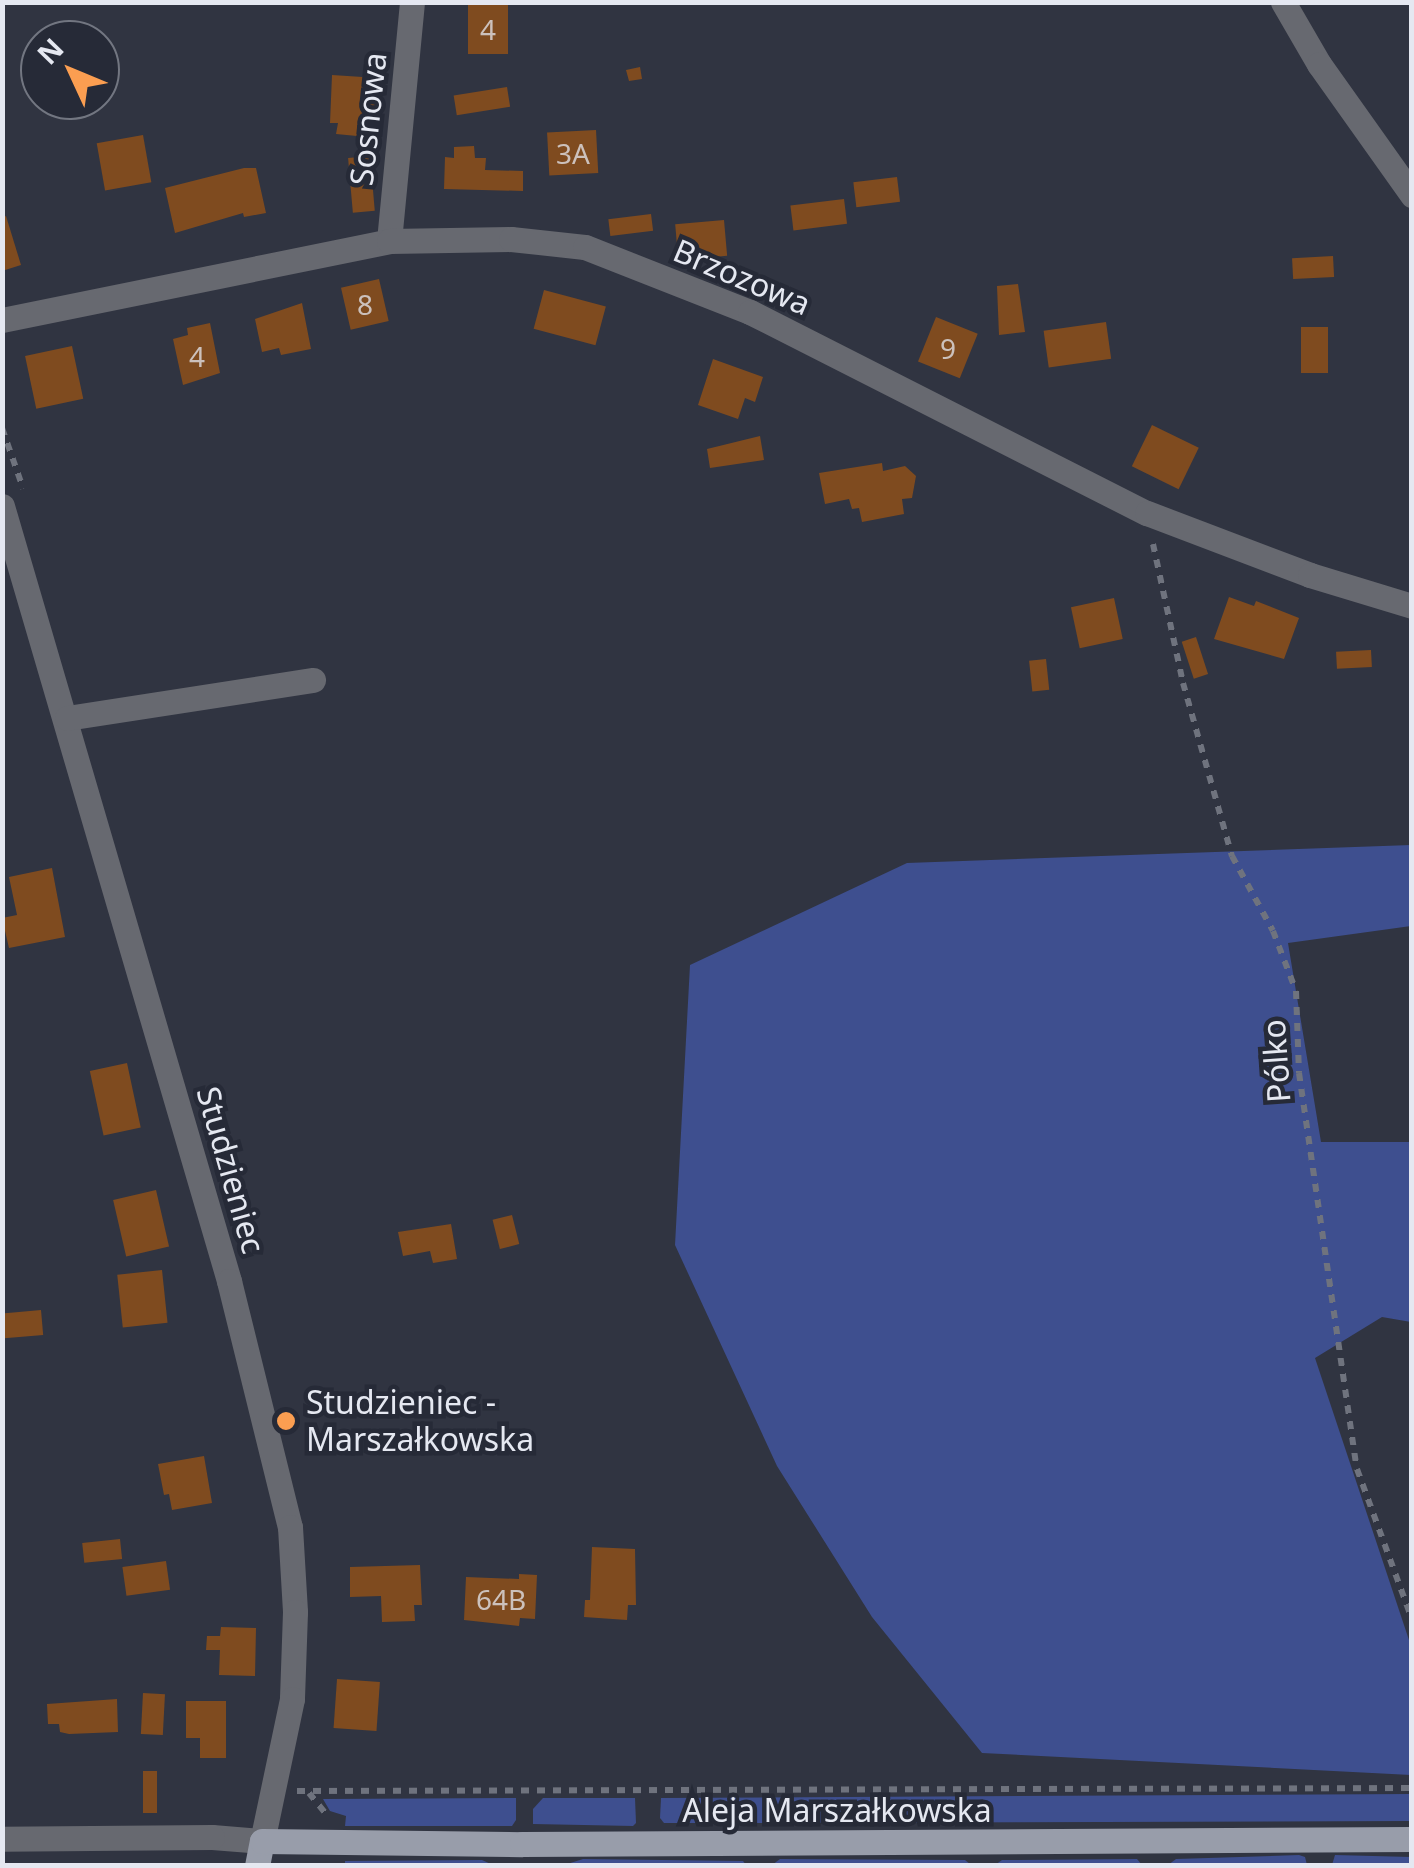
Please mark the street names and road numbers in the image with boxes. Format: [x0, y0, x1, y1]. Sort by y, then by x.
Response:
street label: Sosnowa [342, 50, 394, 188]
street label: Brzozowa [668, 231, 816, 323]
street label: Pólko [1254, 1018, 1298, 1104]
street label: Studzieniec [189, 1082, 273, 1258]
street label: Aleja Marszałkowska [682, 1791, 992, 1829]

